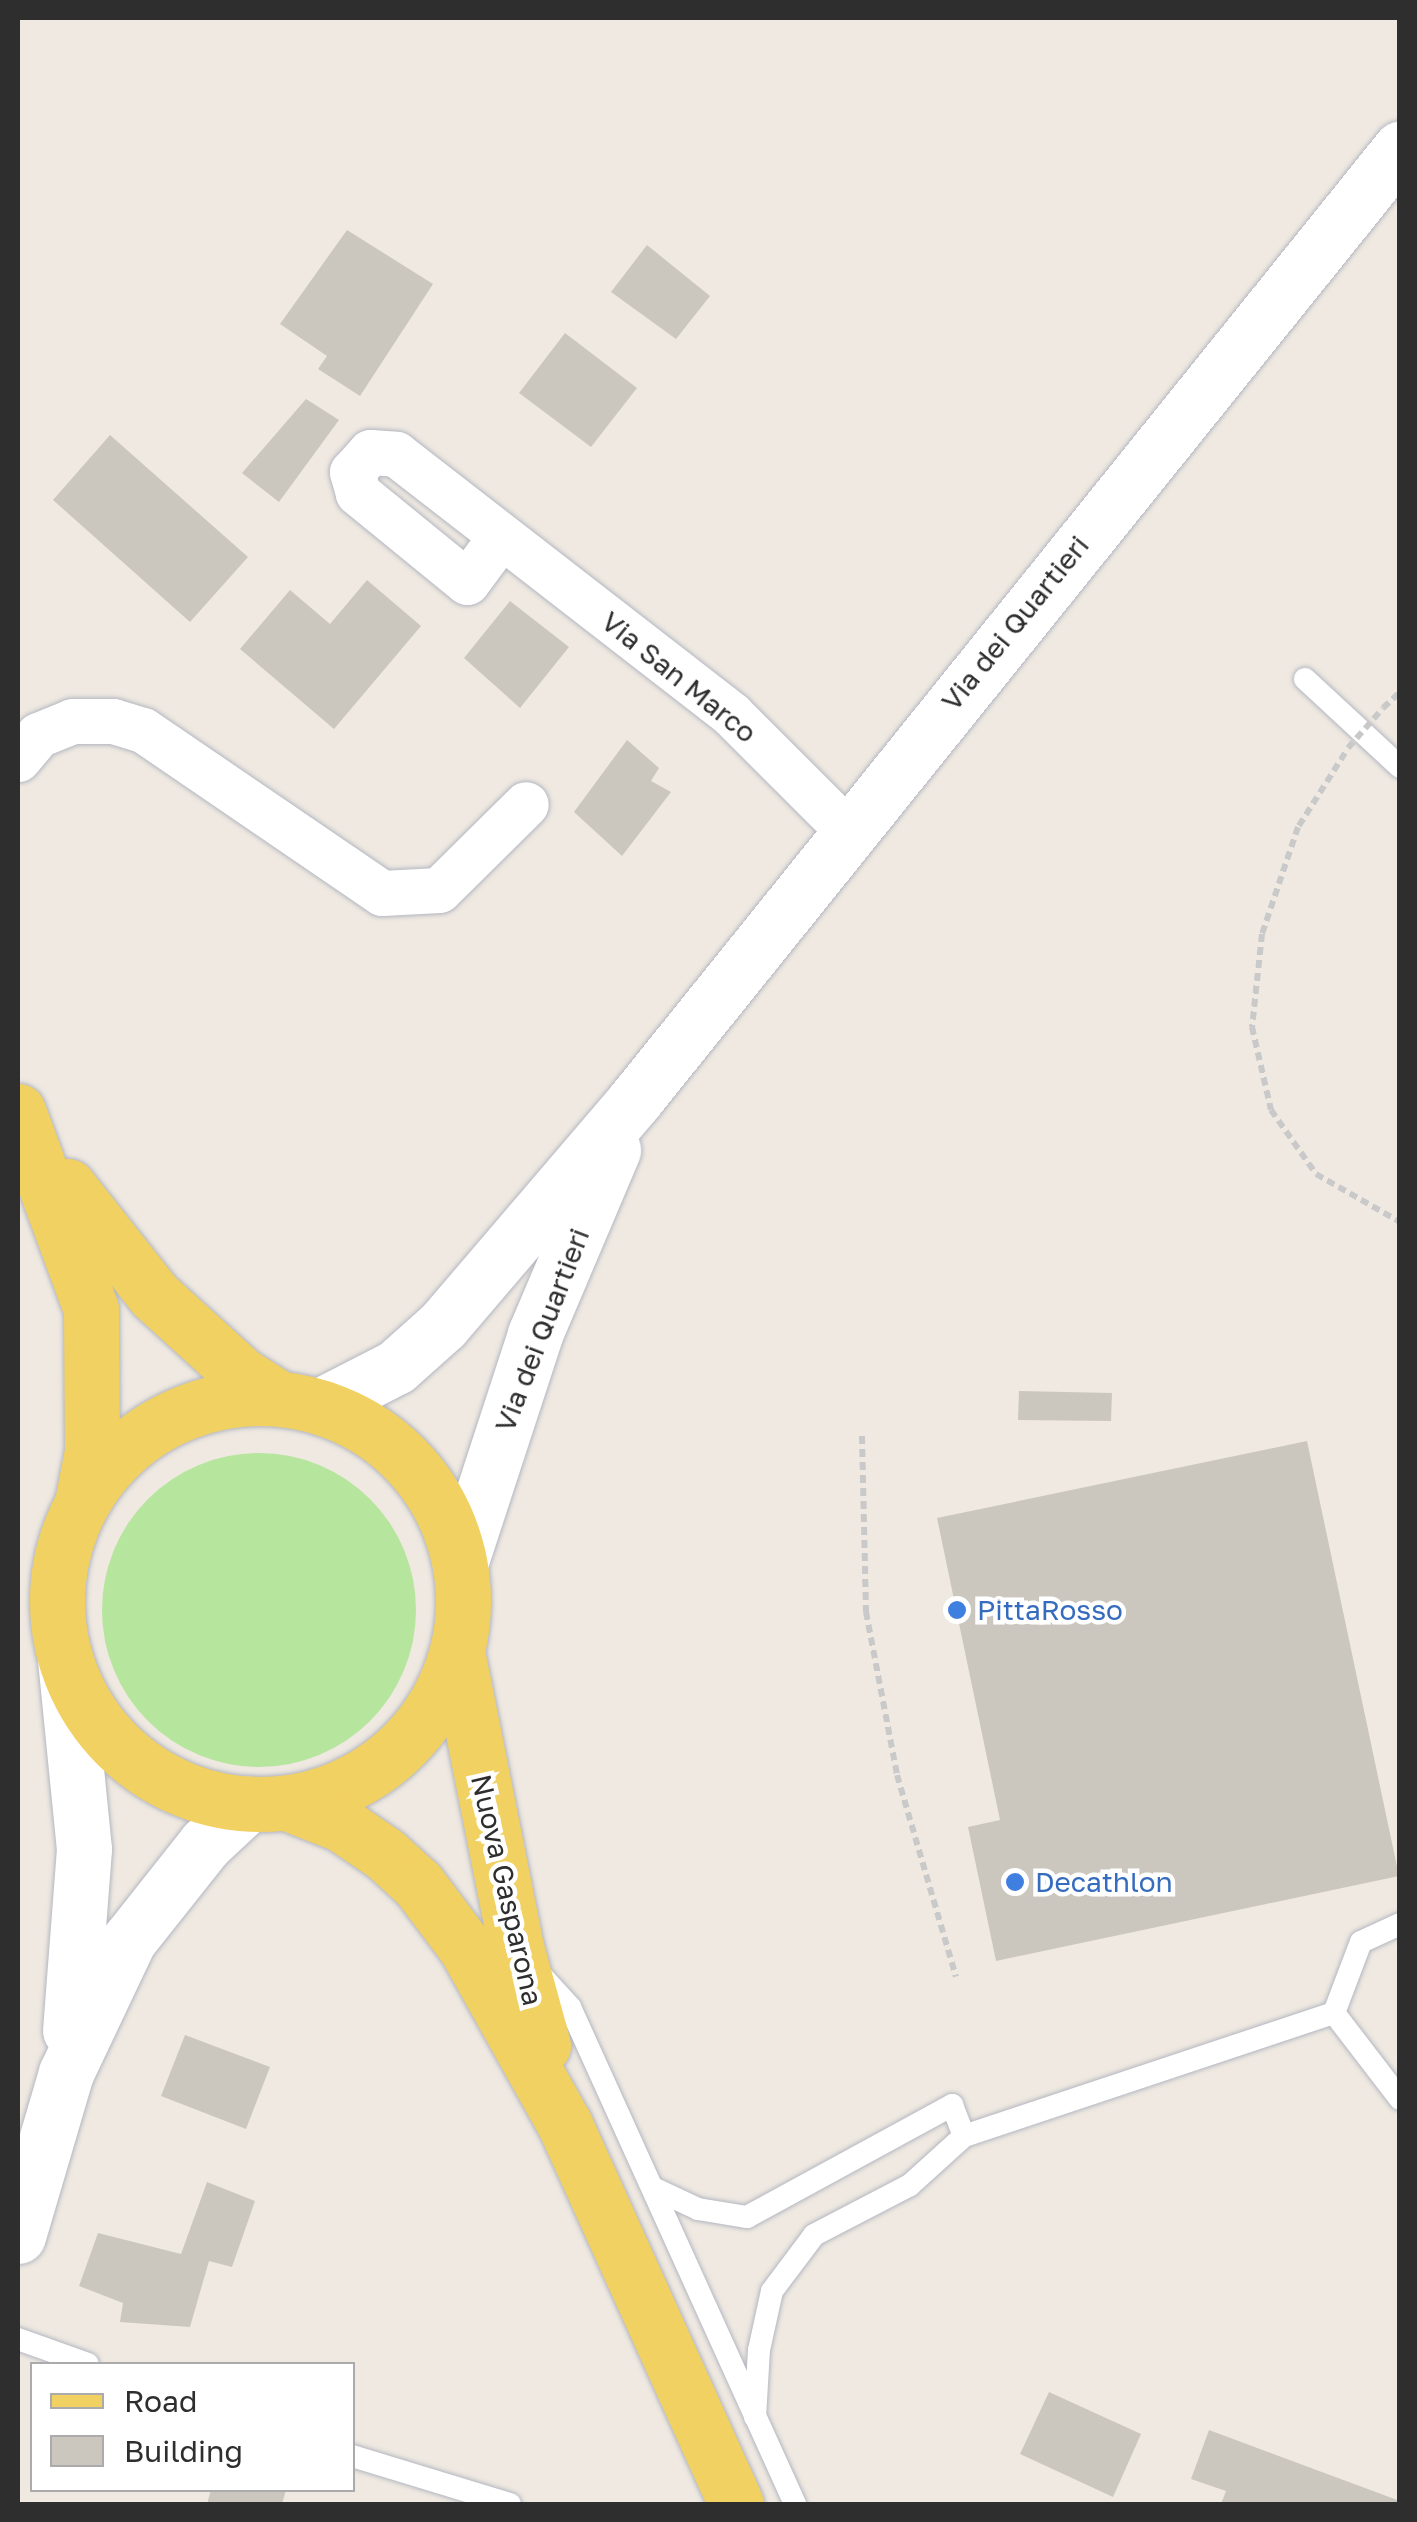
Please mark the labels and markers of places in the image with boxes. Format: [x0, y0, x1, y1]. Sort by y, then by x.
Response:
place label: PittaRosso [977, 1593, 1123, 1627]
marker: PittaRosso [946, 1599, 968, 1621]
place label: Decathlon [1035, 1865, 1173, 1899]
marker: Decathlon [1004, 1871, 1026, 1893]

